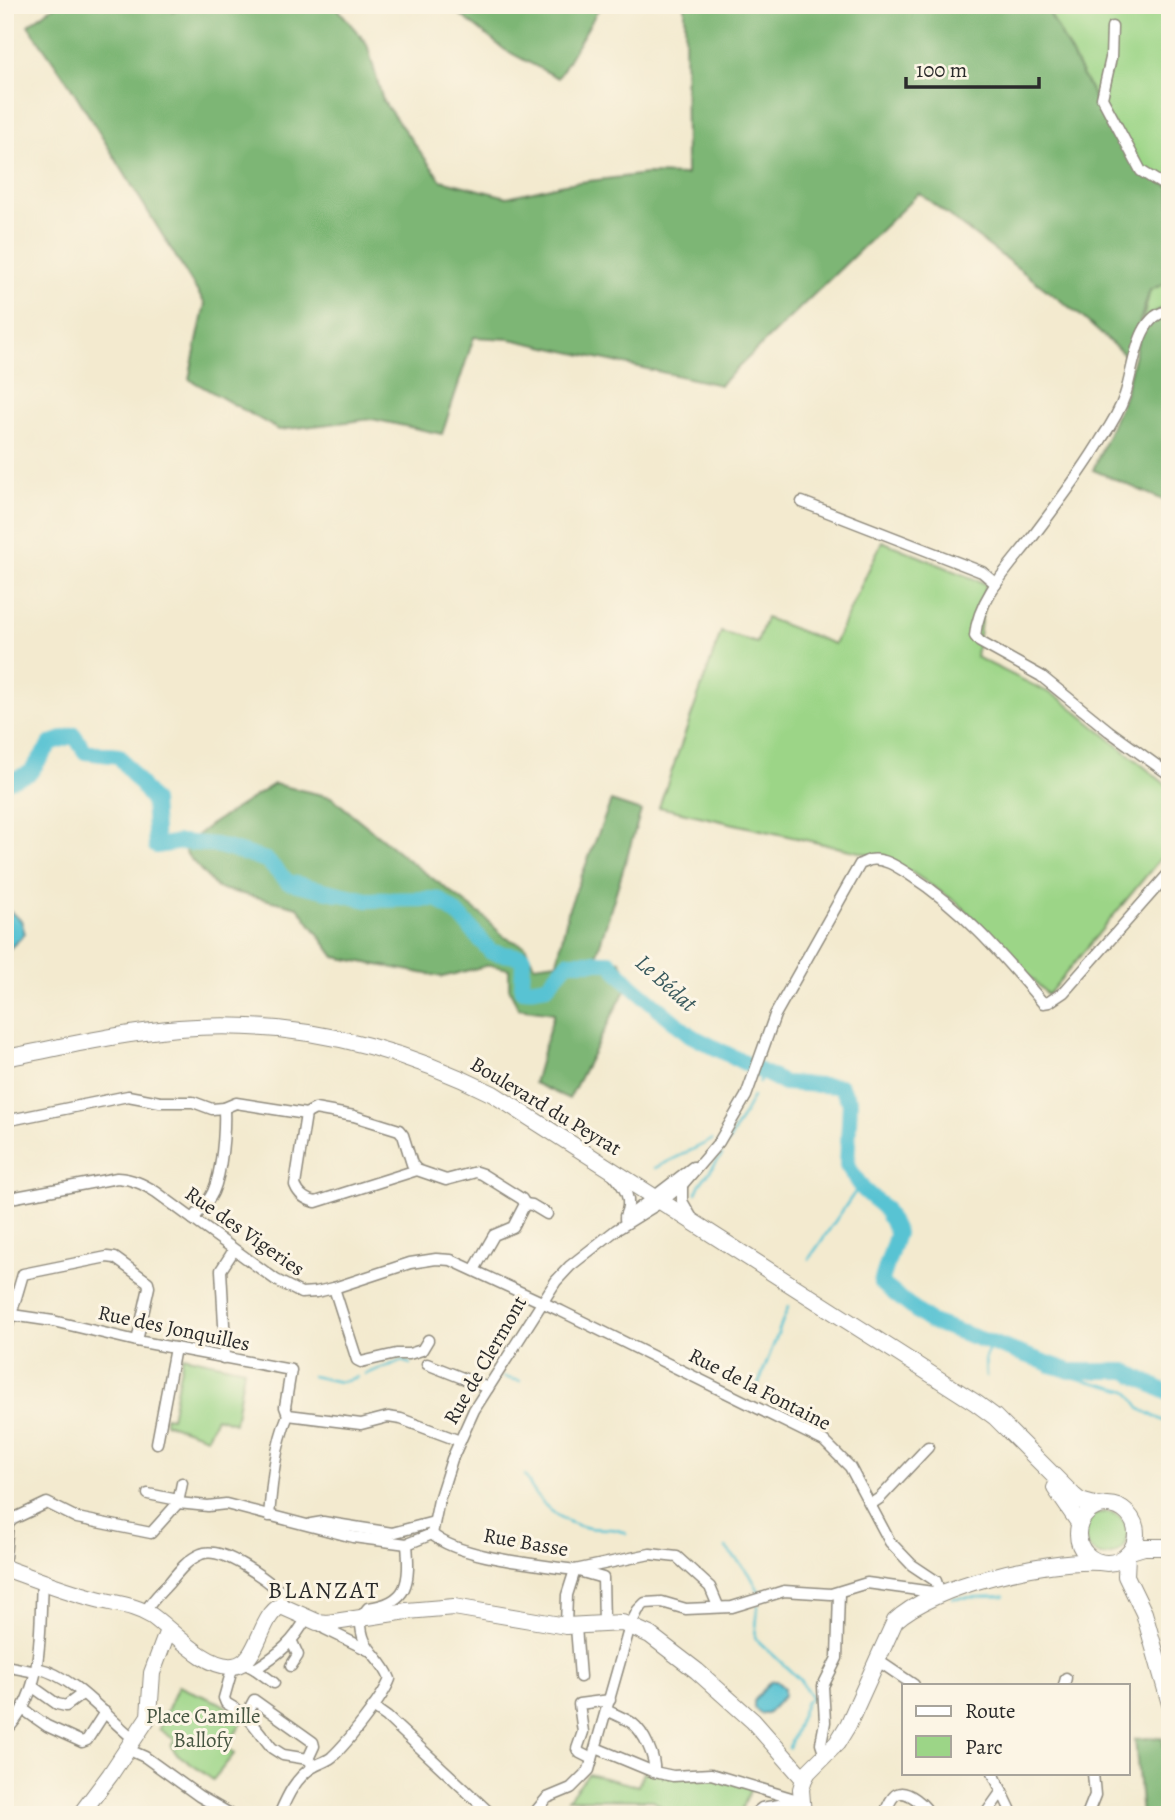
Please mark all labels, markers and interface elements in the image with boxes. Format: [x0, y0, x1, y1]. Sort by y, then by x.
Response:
scale bar [906, 46, 1038, 90]
text: 100 m [916, 56, 967, 84]
water label: Le Bédat [629, 947, 704, 1020]
street label: Boulevard du Peyrat [465, 1050, 627, 1162]
street label: Rue des Vigeries [180, 1179, 310, 1283]
street label: Rue de Clermont [437, 1291, 533, 1429]
street label: Rue des Jonquilles [95, 1298, 253, 1358]
street label: Rue de la Fontaine [684, 1341, 836, 1437]
street label: Rue Basse [481, 1521, 571, 1563]
district label: BLANZAT [268, 1574, 380, 1606]
legend [902, 1684, 1130, 1774]
text: Route [965, 1697, 1015, 1725]
park label: Place Camille Ballofy [146, 1702, 260, 1754]
text: Parc [965, 1733, 1003, 1761]

